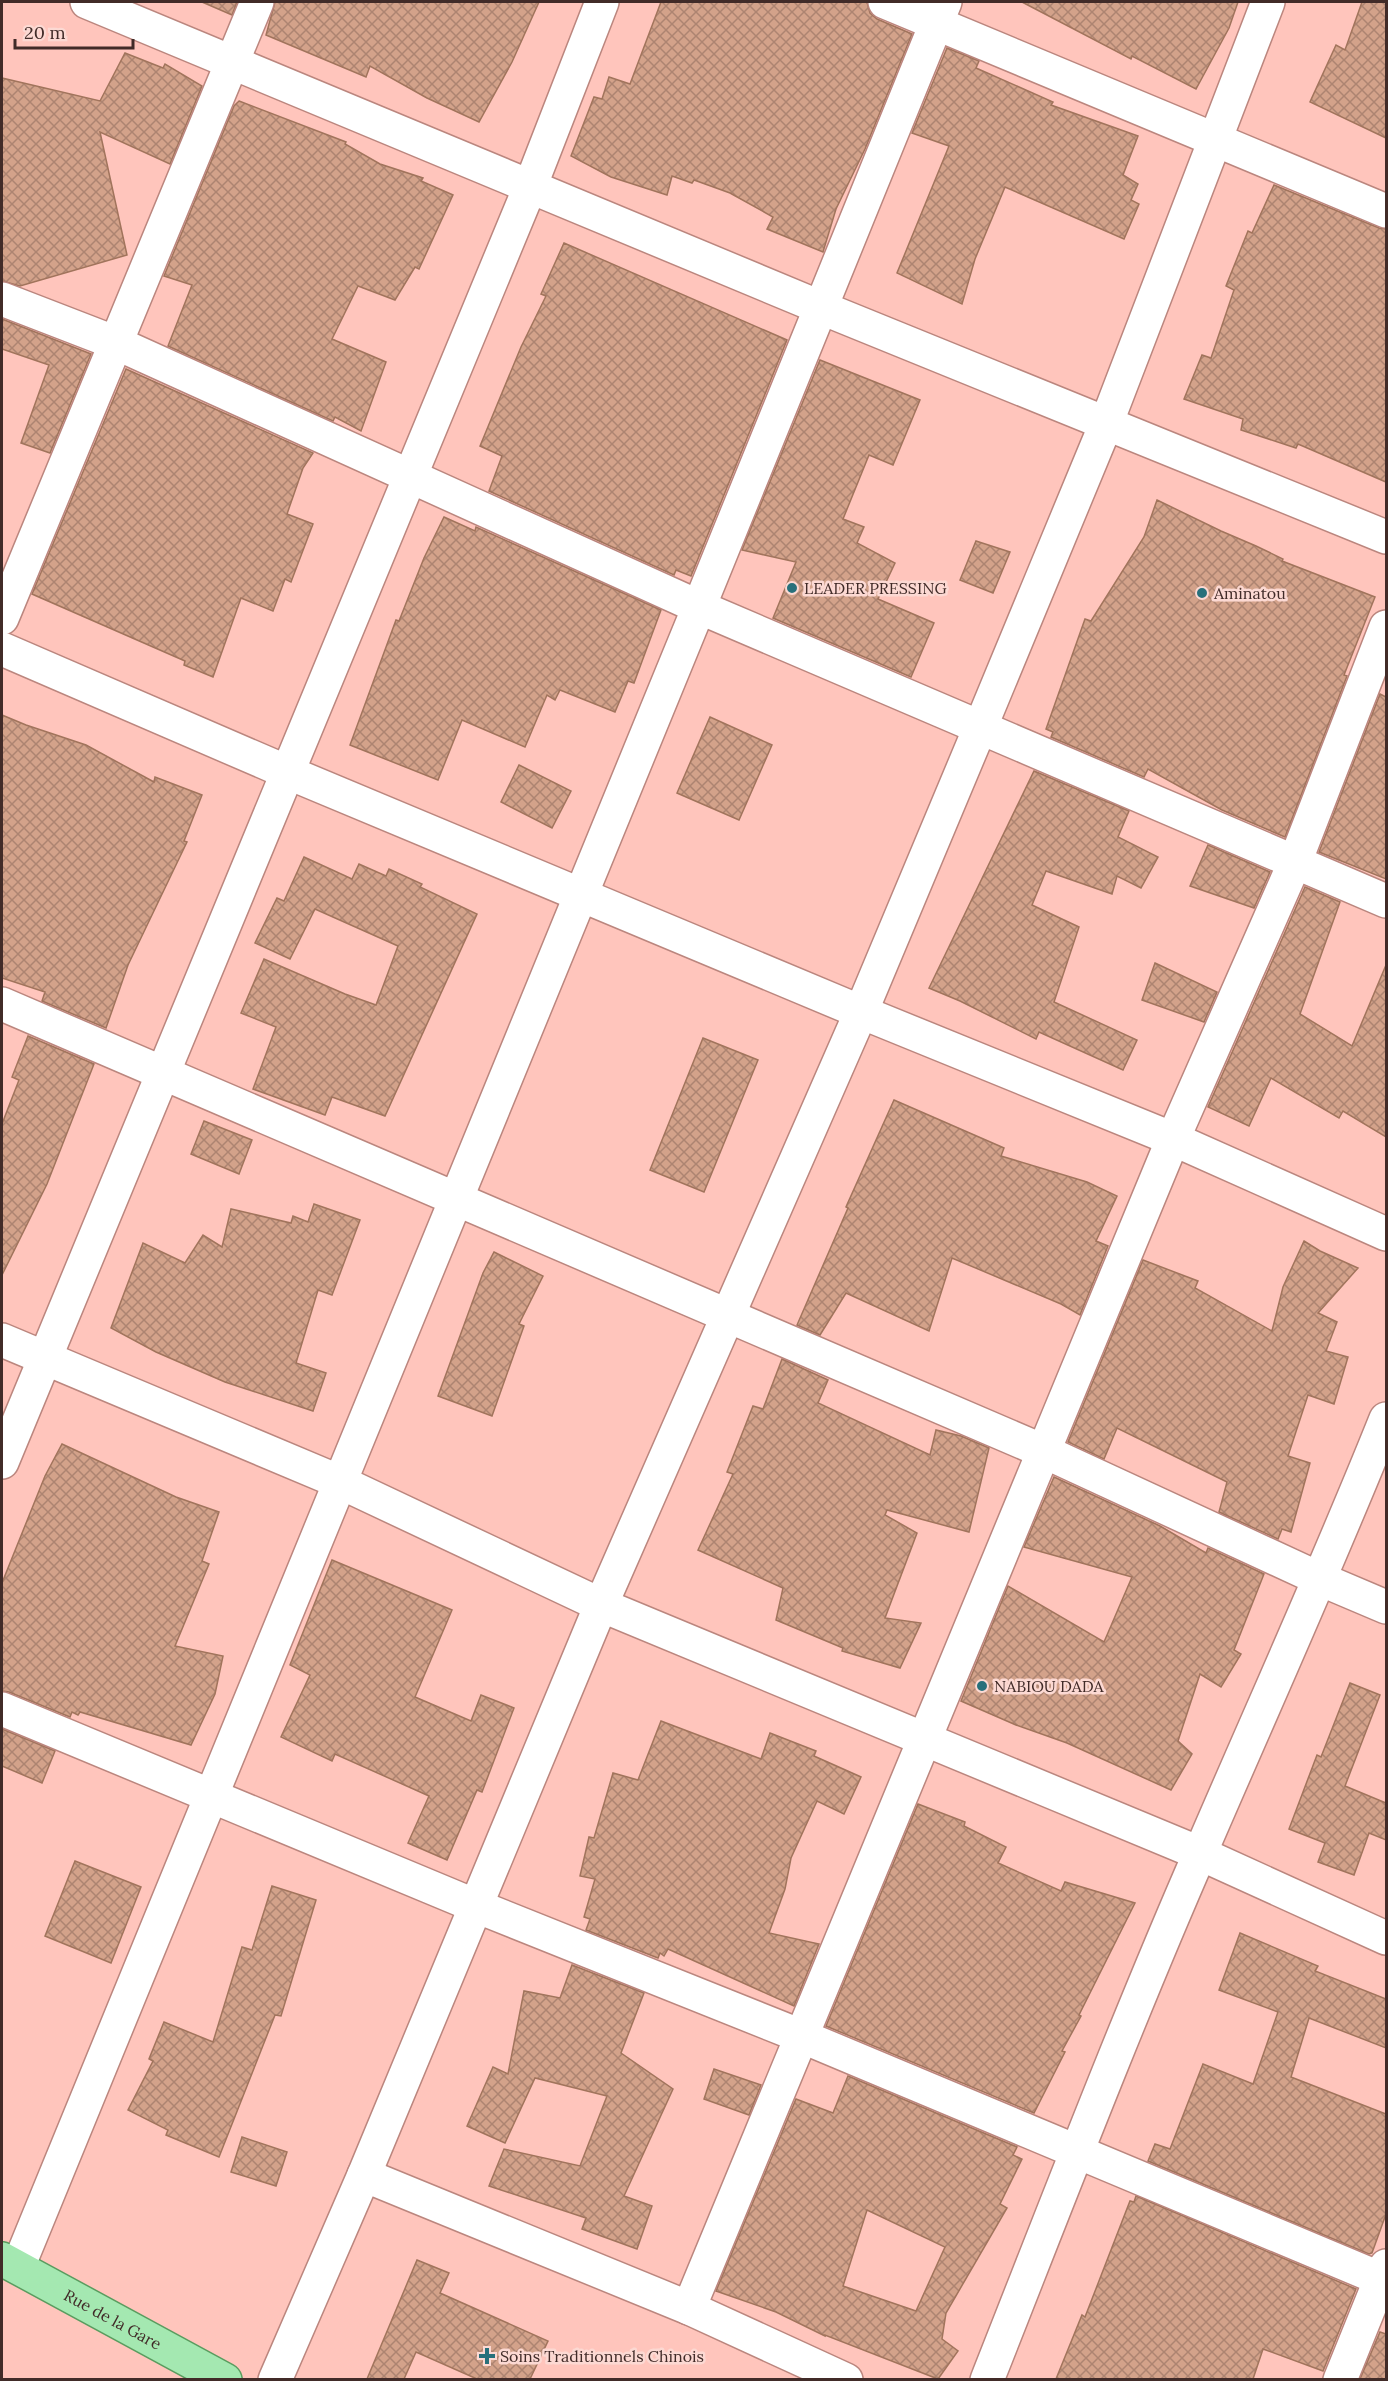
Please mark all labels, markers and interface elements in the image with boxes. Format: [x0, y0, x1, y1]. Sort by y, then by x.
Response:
scale bar [15, 12, 134, 50]
text: 20 m [24, 21, 66, 44]
place label: LEADER PRESSING [804, 578, 947, 598]
marker: LEADER PRESSING [785, 581, 799, 595]
place label: Aminatou [1213, 583, 1286, 603]
marker: Aminatou [1195, 586, 1209, 600]
place label: NABIOU DADA [994, 1676, 1104, 1696]
marker: NABIOU DADA [975, 1679, 989, 1693]
street label: Rue de la Gare [61, 2285, 165, 2354]
place label: Soins Traditionnels Chinois [500, 2346, 704, 2366]
marker: Soins Traditionnels Chinois [478, 2347, 496, 2365]

